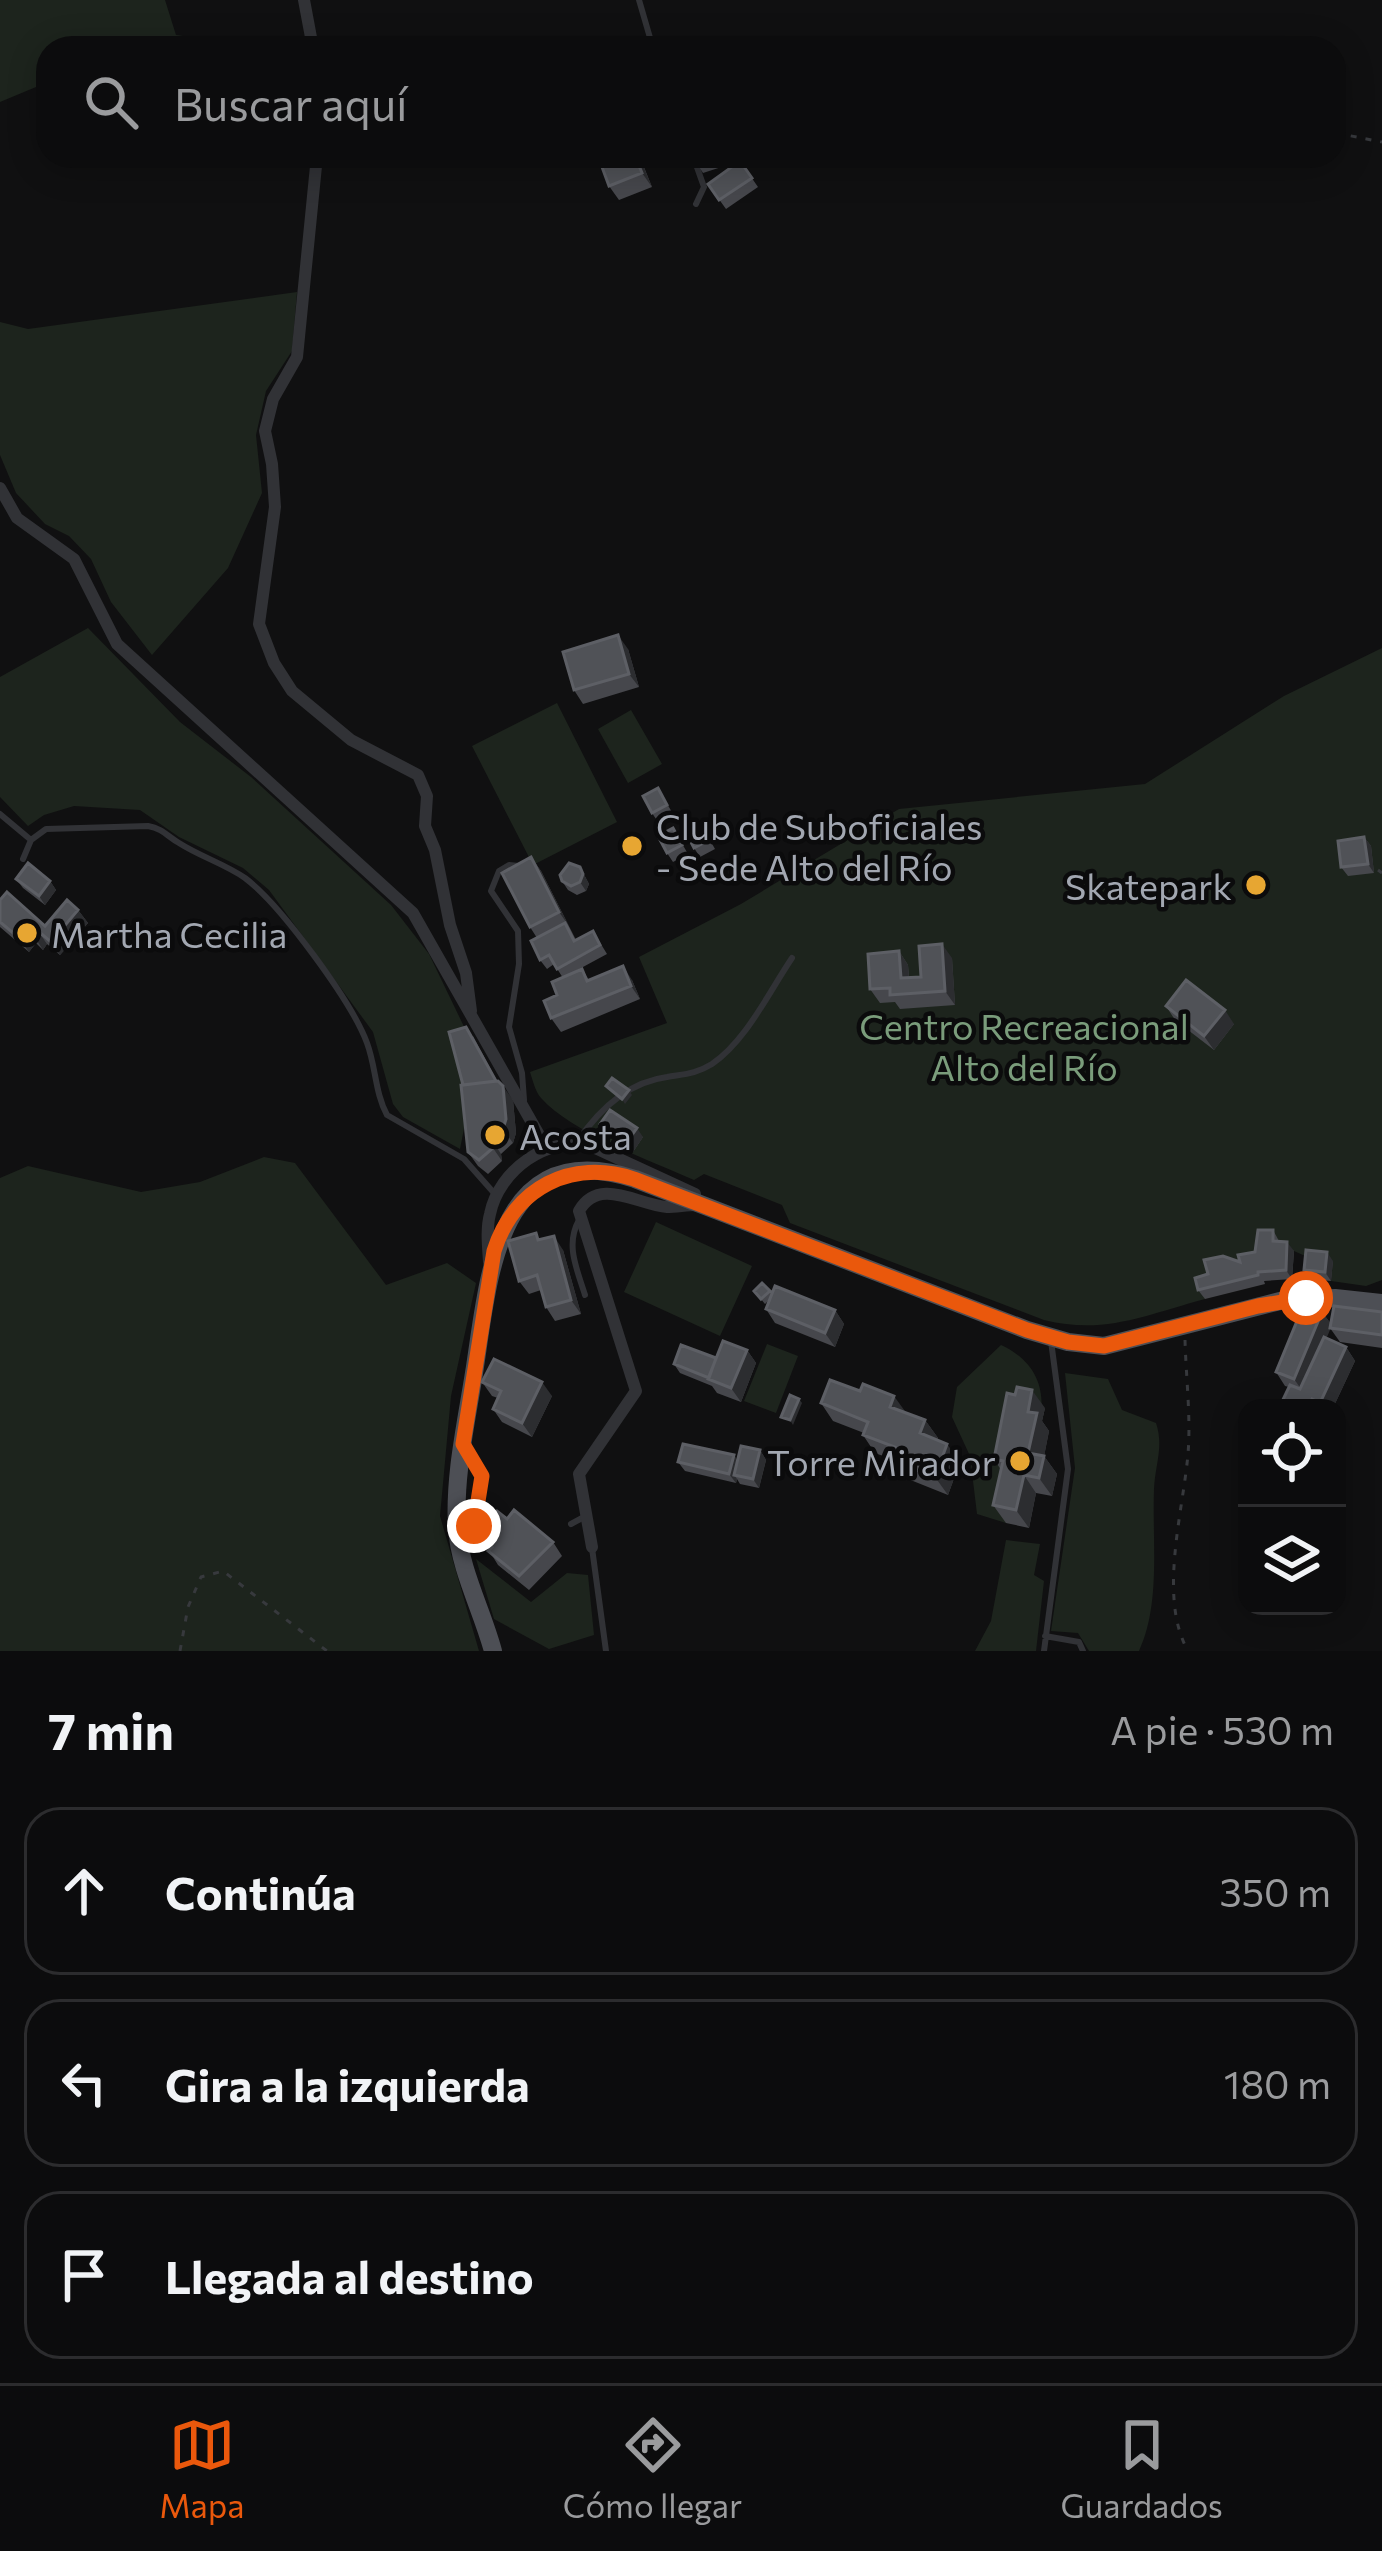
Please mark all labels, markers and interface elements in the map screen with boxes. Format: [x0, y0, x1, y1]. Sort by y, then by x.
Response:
search box [36, 36, 1346, 168]
icon: search [78, 69, 144, 135]
text: Buscar aquí [174, 75, 408, 130]
place label: Club de Suboficiales - Sede Alto del Río [656, 803, 982, 888]
marker: Club de Suboficiales - Sede Alto del Río [619, 833, 645, 859]
place label: Skatepark [1065, 863, 1232, 907]
marker: Skatepark [1243, 872, 1269, 898]
place label: Martha Cecilia [51, 911, 287, 955]
marker: Martha Cecilia [14, 920, 40, 946]
park label: Centro Recreacional Alto del Río [859, 1003, 1189, 1088]
place label: Acosta [519, 1113, 632, 1157]
marker: Acosta [482, 1122, 508, 1148]
route start [1279, 1271, 1333, 1325]
map controls [1238, 1399, 1346, 1615]
button: locate [1238, 1399, 1346, 1507]
place label: Torre Mirador [767, 1439, 996, 1483]
marker: Torre Mirador [1007, 1448, 1033, 1474]
route end [447, 1499, 501, 1553]
button: layers [1238, 1507, 1346, 1615]
text: 7 min [48, 1698, 174, 1761]
text: A pie · 530 m [1110, 1705, 1334, 1753]
icon: ahead [51, 1858, 117, 1924]
text: Continúa [165, 1864, 356, 1919]
text: 350 m [1219, 1867, 1331, 1915]
icon: left [51, 2050, 117, 2116]
text: Gira a la izquierda [165, 2056, 530, 2111]
text: 180 m [1224, 2059, 1331, 2107]
icon: arrive [51, 2242, 117, 2308]
text: Llegada al destino [165, 2248, 534, 2303]
tab: Mapa [159, 2412, 244, 2525]
tab: Cómo llegar [563, 2412, 742, 2525]
tab: Guardados [1061, 2412, 1223, 2525]

